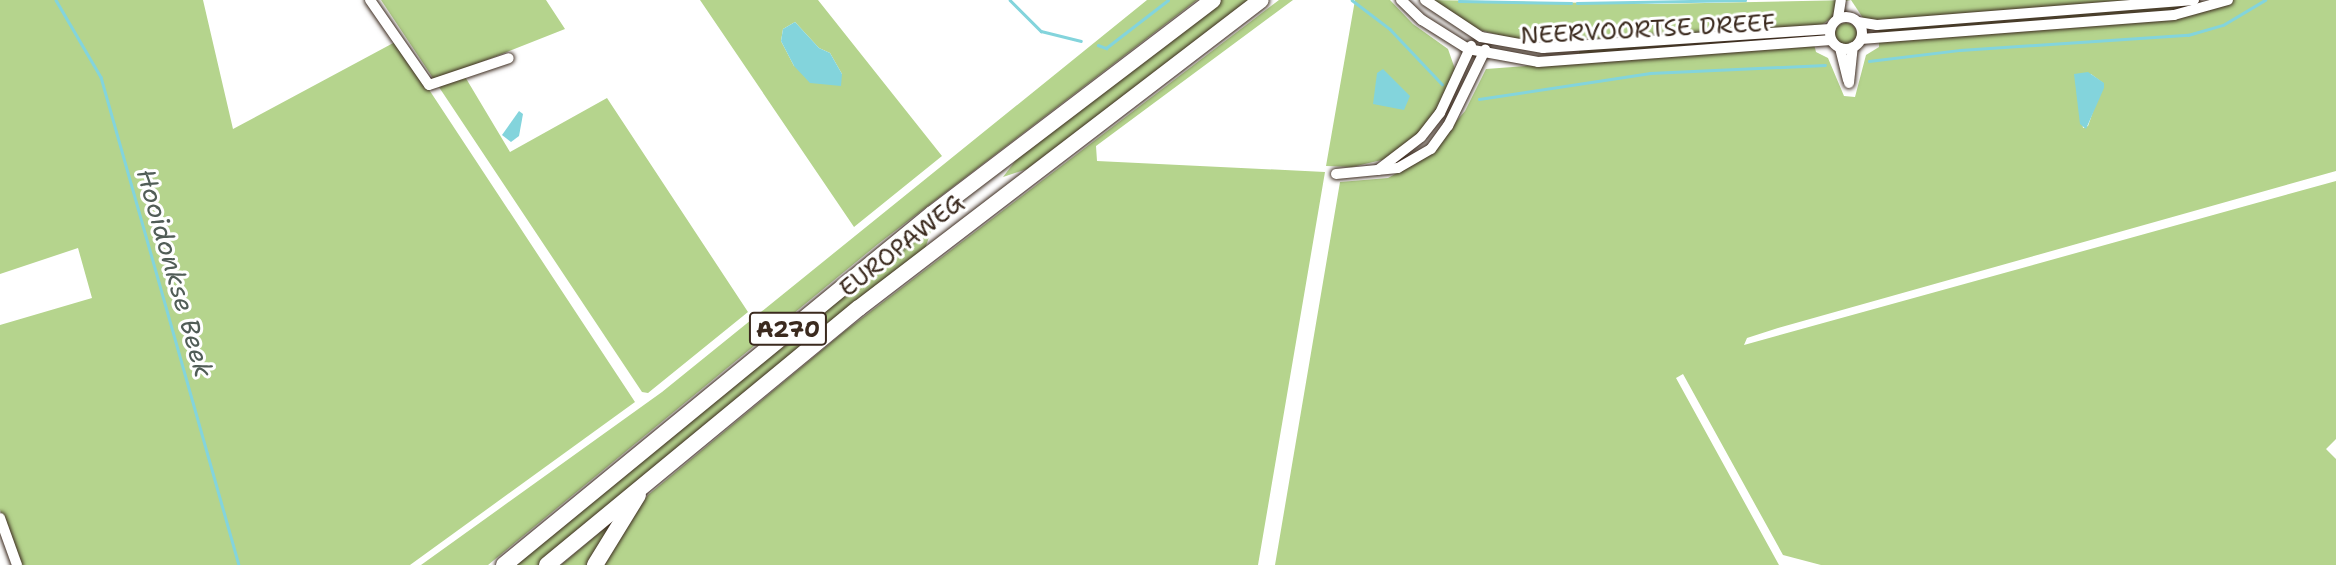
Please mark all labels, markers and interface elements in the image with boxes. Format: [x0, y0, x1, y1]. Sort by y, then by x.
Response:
street label: NEERVOORTSE DREEF [1520, 9, 1776, 51]
water label: Hooidonkse Beek [130, 165, 220, 381]
street label: EUROPAWEG [834, 188, 970, 304]
road number: A270 [748, 310, 828, 348]

